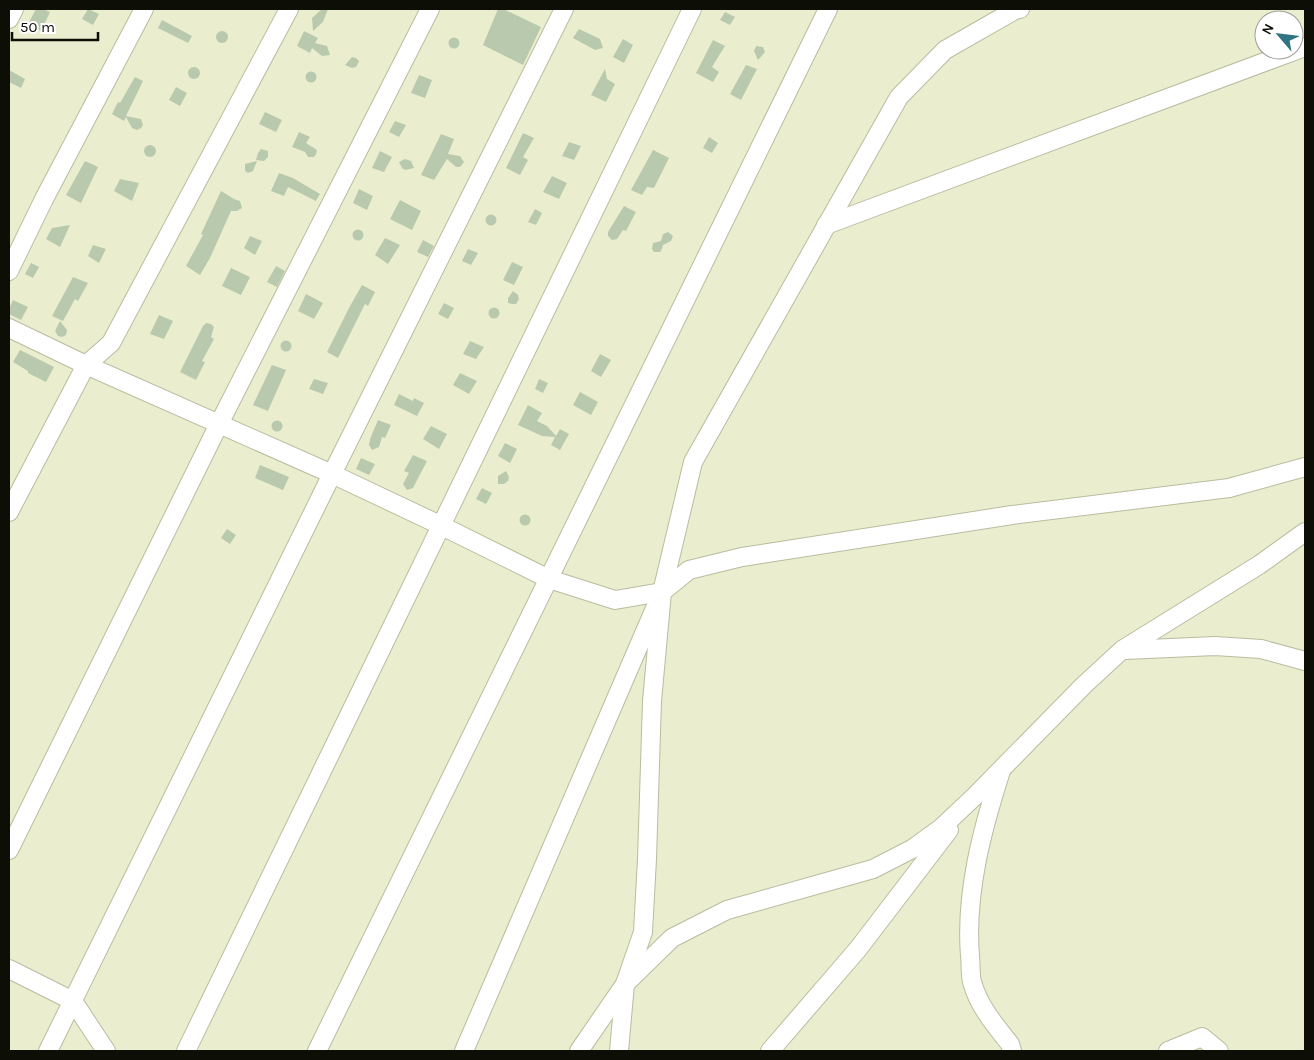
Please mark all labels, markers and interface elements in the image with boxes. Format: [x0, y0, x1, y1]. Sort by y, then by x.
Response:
scale bar [12, 10, 99, 42]
north arrow [1254, 10, 1304, 60]
text: 50 m [20, 18, 55, 36]
text: N [1258, 21, 1278, 38]

